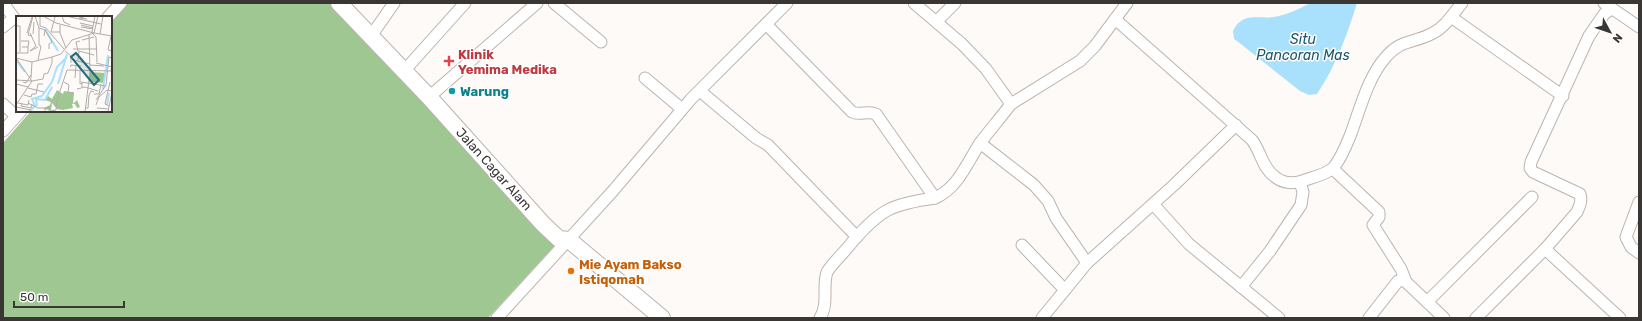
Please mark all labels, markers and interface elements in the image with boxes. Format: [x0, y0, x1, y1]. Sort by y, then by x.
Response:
north arrow [1590, 12, 1630, 52]
inset map [16, 16, 112, 112]
water label: Situ Pancoran Mas [1256, 31, 1350, 64]
text: N [1610, 31, 1625, 45]
place label: Klinik Yemima Medika [458, 47, 557, 77]
marker: Klinik Yemima Medika [443, 55, 455, 67]
place label: Warung [460, 84, 509, 99]
marker: Warung [447, 86, 457, 96]
street label: Jalan Cagar Alam [452, 125, 535, 214]
place label: Mie Ayam Bakso Istiqomah [579, 257, 682, 287]
marker: Mie Ayam Bakso Istiqomah [566, 266, 576, 276]
scale bar [14, 283, 124, 309]
text: 50 m [20, 290, 48, 304]

